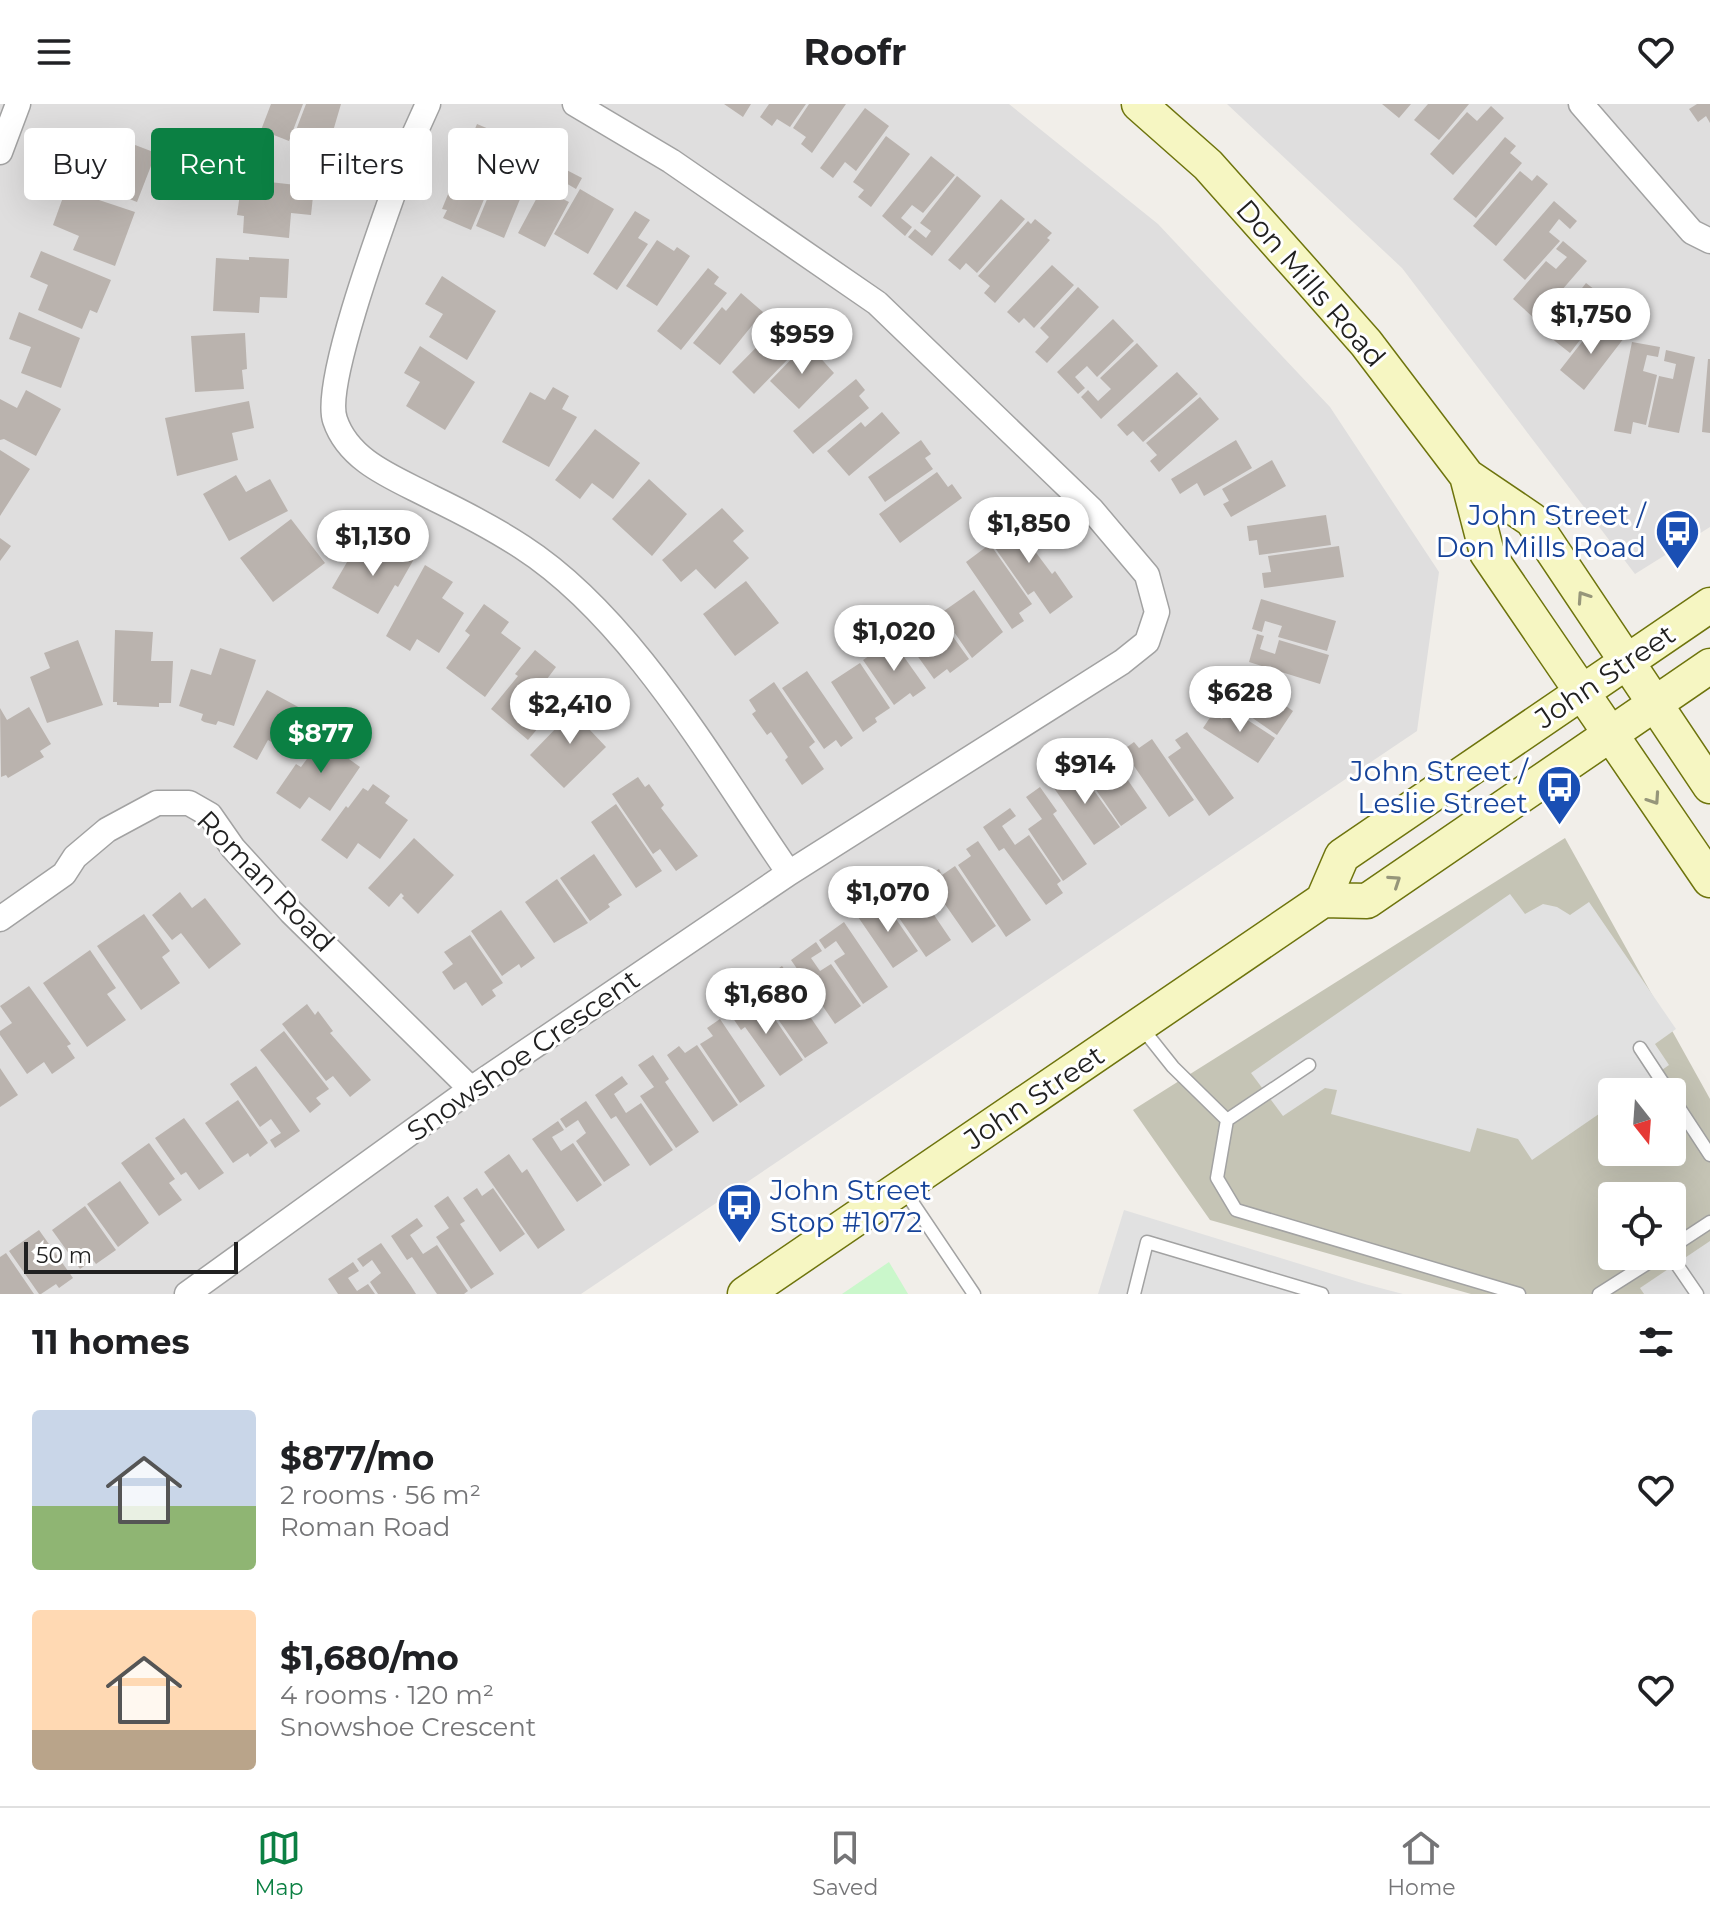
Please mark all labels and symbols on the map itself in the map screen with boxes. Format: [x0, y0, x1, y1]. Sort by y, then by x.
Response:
street label: Don Mills Road [1229, 192, 1393, 374]
pin: $1,750 [1526, 288, 1656, 356]
pin: $959 [755, 308, 849, 376]
pin: $1,850 [964, 497, 1094, 565]
place label: John Street / Don Mills Road [1436, 498, 1648, 564]
bus stop icon: John Street / Don Mills Road [1653, 507, 1701, 570]
pin: $1,130 [308, 510, 438, 578]
one-way arrow [1578, 591, 1593, 606]
pin: $1,020 [829, 605, 959, 673]
street label: John Street [1528, 617, 1681, 736]
pin: $628 [1193, 666, 1287, 734]
pin: $2,410 [505, 678, 635, 746]
pin: $877 [274, 707, 368, 775]
pin: $914 [1038, 738, 1132, 806]
place label: John Street / Leslie Street [1349, 754, 1530, 820]
bus stop icon: John Street / Leslie Street [1535, 763, 1583, 826]
one-way arrow [1644, 790, 1659, 804]
street label: Roman Road [190, 803, 342, 959]
pin: $1,070 [823, 866, 953, 934]
one-way arrow [1387, 876, 1401, 891]
street label: Snowshoe Crescent [400, 962, 646, 1148]
pin: $1,680 [701, 968, 831, 1036]
street label: John Street [957, 1038, 1110, 1157]
north arrow [1598, 1078, 1686, 1166]
place label: John Street Stop #1072 [769, 1173, 931, 1239]
bus stop icon: John Street Stop #1072 [715, 1182, 763, 1245]
scale bar [24, 1238, 238, 1274]

